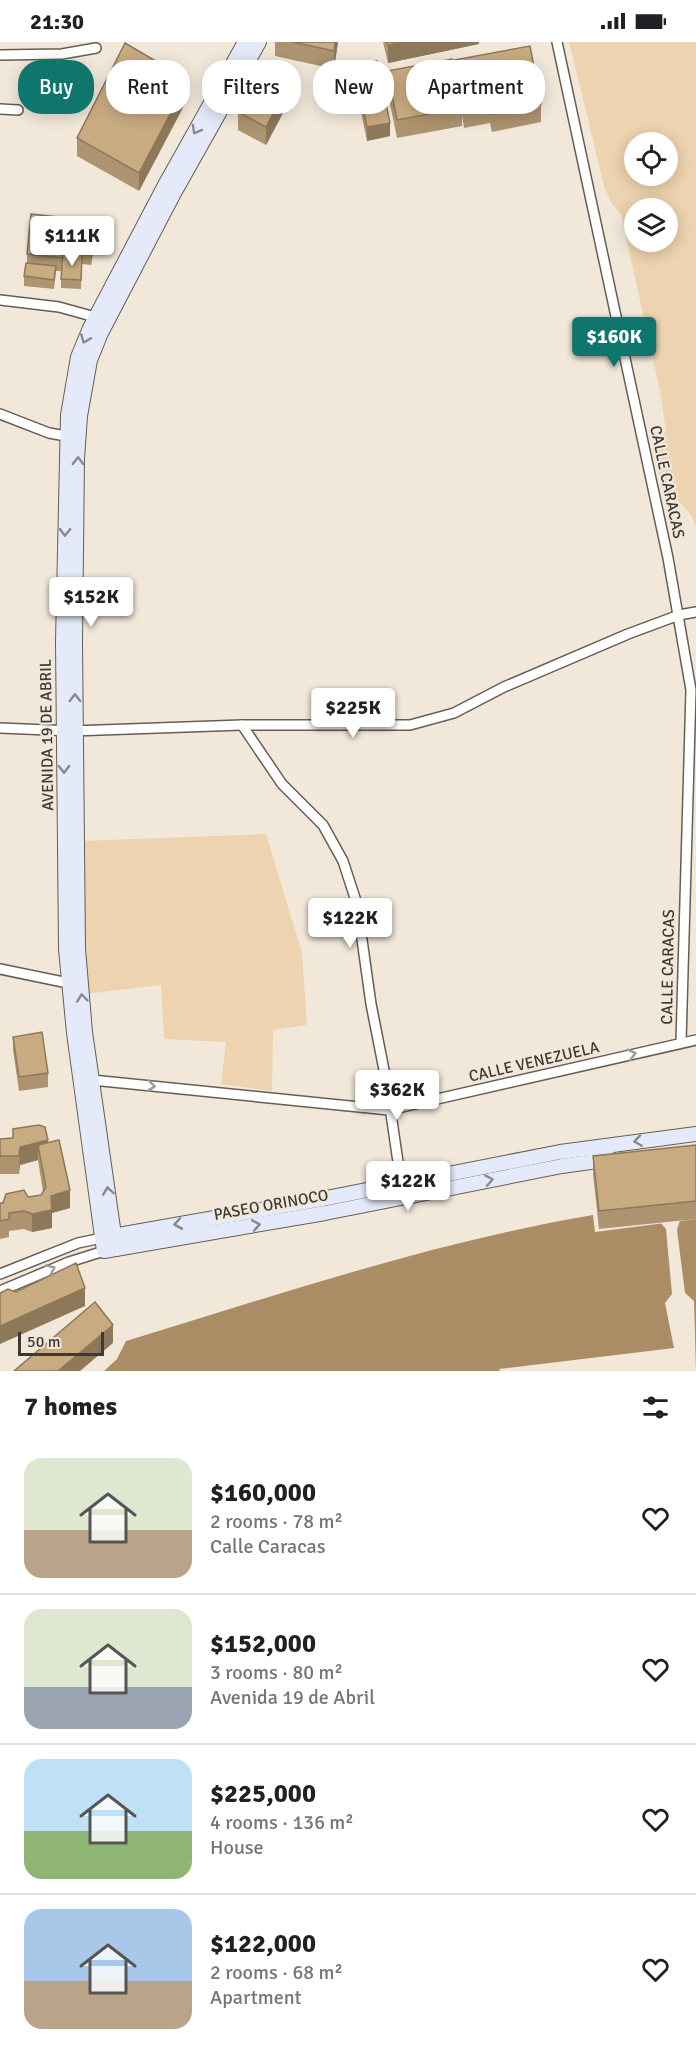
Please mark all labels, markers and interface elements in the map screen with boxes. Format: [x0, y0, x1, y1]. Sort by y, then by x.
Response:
text: 21:30 [30, 8, 84, 35]
chip: Buy [18, 60, 94, 114]
chip: Rent [106, 60, 190, 114]
chip: Filters [202, 60, 301, 114]
chip: New [313, 60, 394, 114]
chip: Apartment [406, 60, 545, 114]
one-way arrow [192, 124, 203, 134]
map controls [624, 132, 678, 252]
button: locate [624, 132, 678, 186]
button: layers [624, 198, 678, 252]
pin: $111K [30, 216, 114, 267]
text: $111K [44, 223, 100, 248]
pin: $160K [572, 317, 656, 368]
text: $160K [586, 324, 642, 349]
one-way arrow [80, 333, 92, 344]
street label: CALLE CARACAS [645, 424, 689, 541]
one-way arrow [71, 457, 84, 466]
one-way arrow [58, 527, 71, 536]
pin: $152K [49, 577, 133, 628]
text: $152K [63, 584, 119, 609]
street label: AVENIDA 19 DE ABRIL [36, 659, 58, 811]
pin: $225K [311, 688, 395, 739]
one-way arrow [69, 694, 81, 703]
text: $225K [325, 695, 381, 720]
one-way arrow [58, 764, 70, 773]
pin: $122K [308, 898, 392, 949]
text: $122K [322, 905, 378, 930]
street label: CALLE CARACAS [657, 909, 679, 1025]
one-way arrow [76, 993, 89, 1003]
street label: CALLE VENEZUELA [467, 1037, 601, 1087]
one-way arrow [627, 1049, 637, 1062]
pin: $362K [355, 1070, 439, 1121]
text: $362K [369, 1077, 425, 1102]
one-way arrow [146, 1079, 155, 1092]
one-way arrow [633, 1135, 643, 1147]
pin: $122K [366, 1161, 450, 1212]
text: $122K [380, 1168, 436, 1193]
one-way arrow [484, 1174, 494, 1187]
street label: PASEO ORINOCO [212, 1185, 330, 1225]
one-way arrow [102, 1187, 114, 1196]
one-way arrow [173, 1218, 182, 1230]
one-way arrow [251, 1219, 261, 1231]
one-way arrow [45, 1265, 56, 1277]
scale bar [18, 1329, 104, 1356]
text: 50 m [27, 1332, 61, 1352]
text: 7 homes [24, 1391, 117, 1423]
icon: filters [639, 1391, 672, 1424]
text: $160,000 [210, 1477, 316, 1509]
icon: home [72, 1482, 144, 1554]
icon: heart [639, 1502, 672, 1535]
text: 2 rooms · 78 m² [210, 1509, 343, 1534]
text: Calle Caracas [210, 1534, 326, 1559]
text: $152,000 [210, 1628, 316, 1660]
icon: home [72, 1633, 144, 1705]
icon: heart [639, 1653, 672, 1686]
text: 3 rooms · 80 m² [210, 1660, 343, 1685]
text: Avenida 19 de Abril [210, 1685, 375, 1710]
text: $225,000 [210, 1778, 316, 1810]
icon: home [72, 1783, 144, 1855]
icon: heart [639, 1803, 672, 1836]
text: 4 rooms · 136 m² [210, 1810, 354, 1835]
text: House [210, 1835, 264, 1860]
text: $122,000 [210, 1928, 316, 1960]
icon: home [72, 1933, 144, 2005]
icon: heart [639, 1953, 672, 1986]
text: 2 rooms · 68 m² [210, 1960, 343, 1985]
text: Apartment [210, 1985, 302, 2010]

